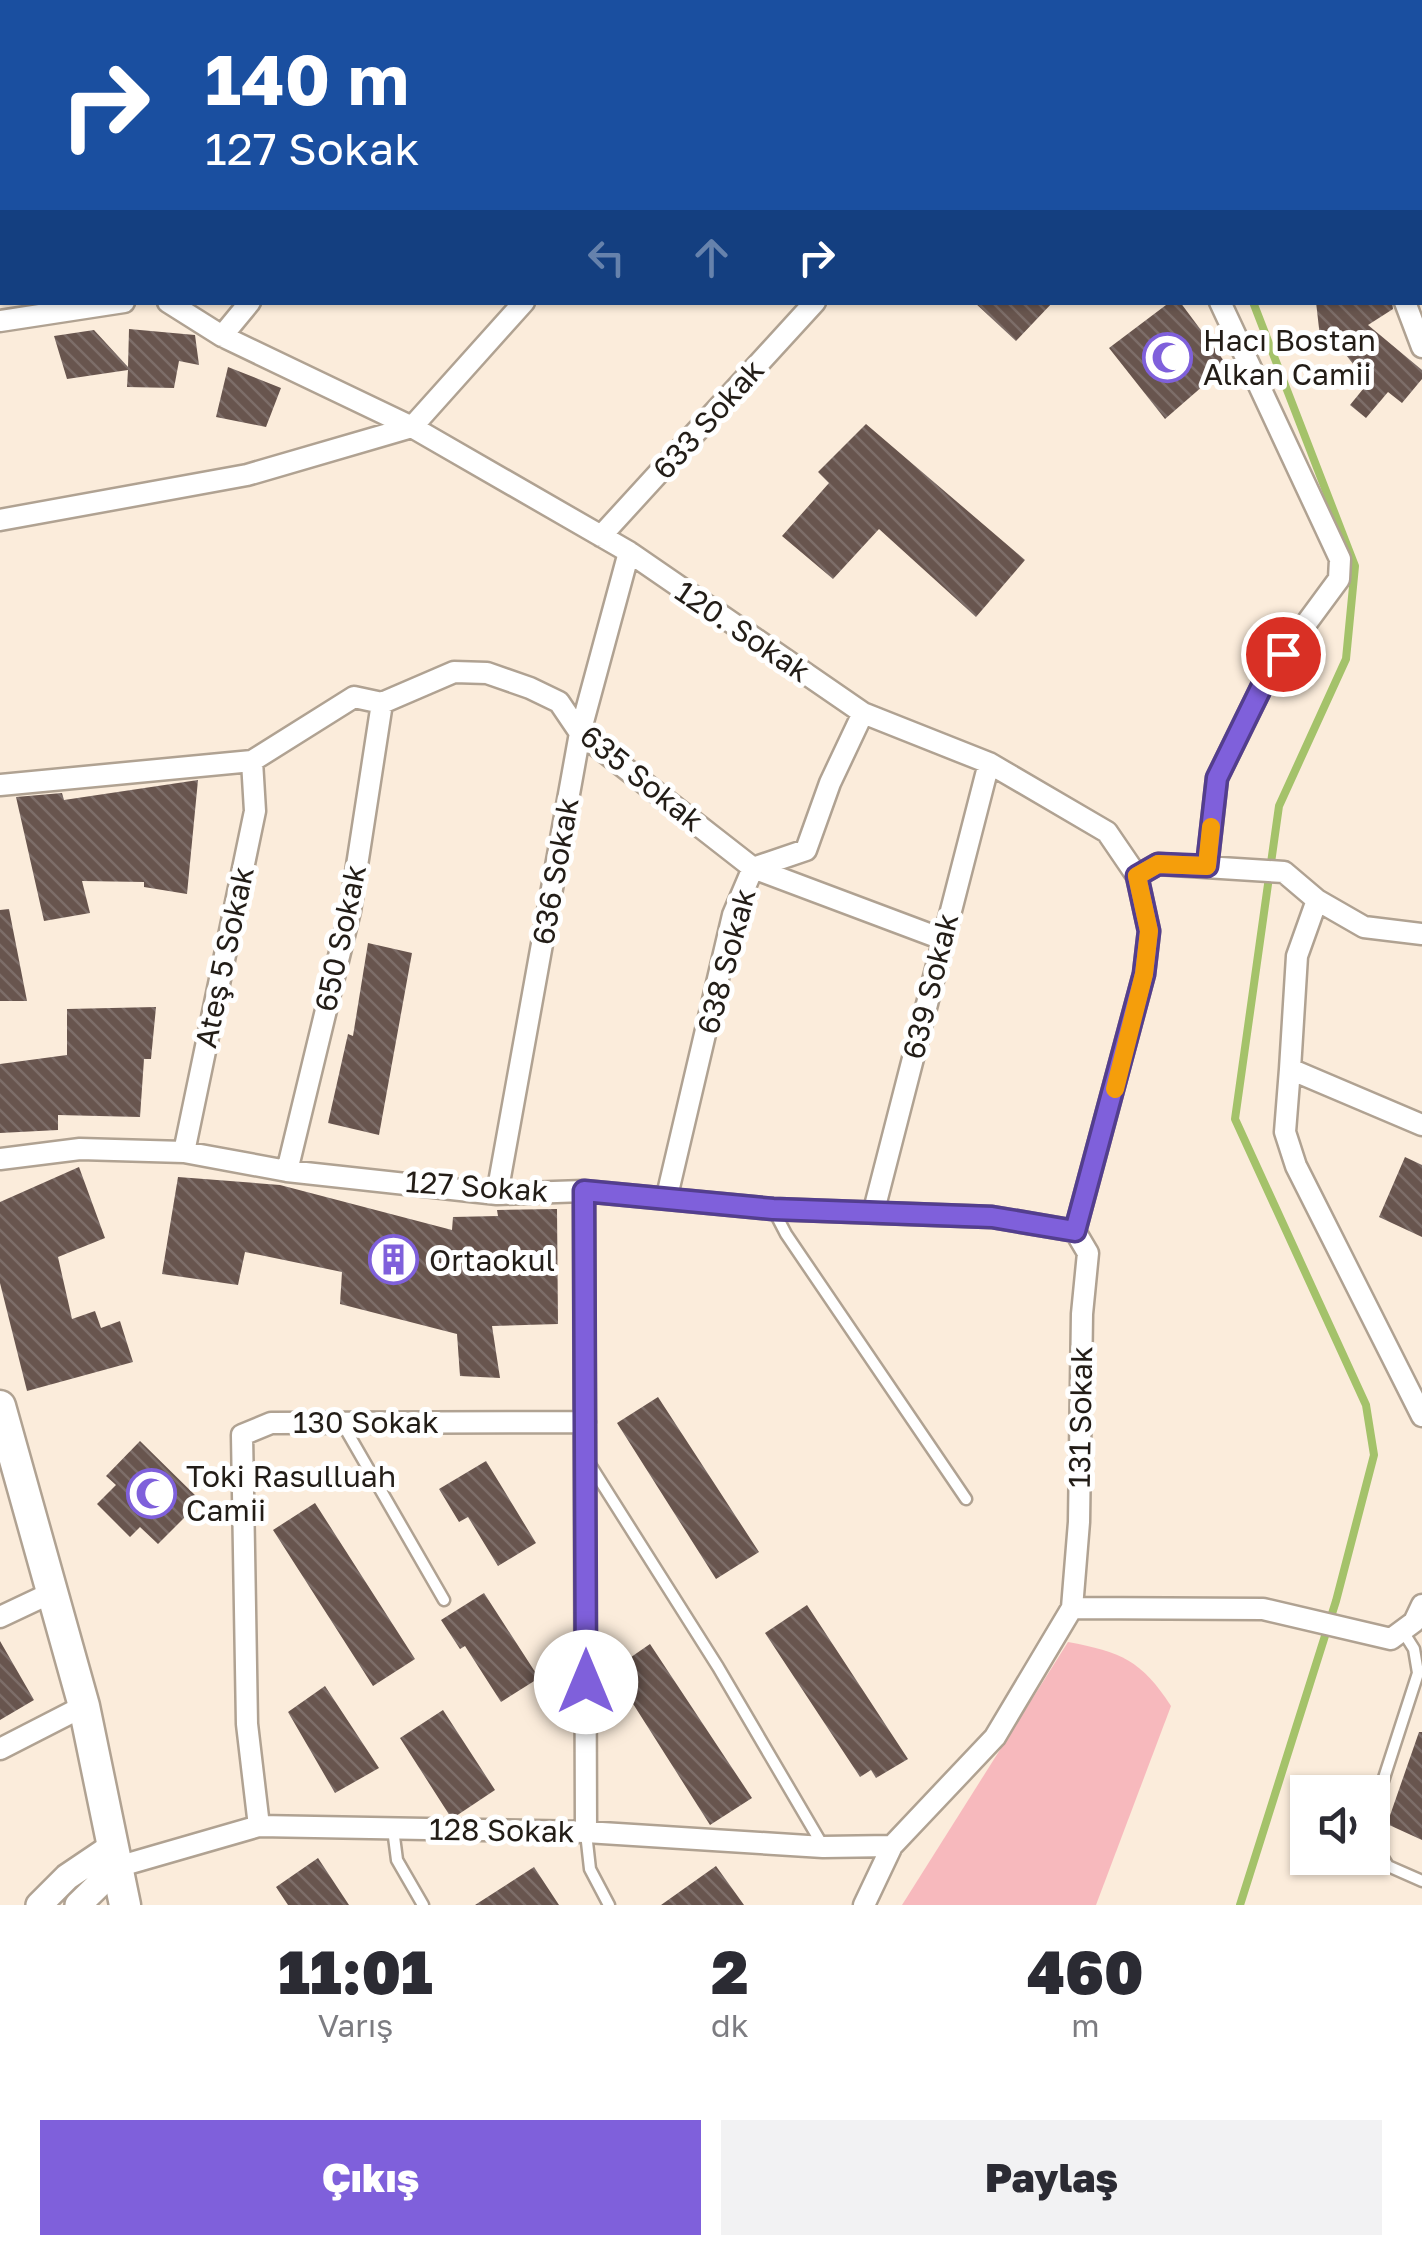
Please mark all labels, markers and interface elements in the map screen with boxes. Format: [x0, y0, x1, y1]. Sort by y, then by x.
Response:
text: 140 m [205, 36, 409, 120]
icon: right [40, 40, 170, 170]
text: 127 Sokak [205, 121, 420, 175]
icon: left [579, 230, 634, 285]
icon: ahead [684, 230, 739, 285]
icon: right [789, 230, 844, 285]
place label: Hacı Bostan Alkan Camii [1203, 322, 1376, 392]
mosque icon: Hacı Bostan Alkan Camii [1142, 331, 1194, 383]
street label: 633 Sokak [645, 352, 771, 486]
street label: 120. Sokak [669, 573, 817, 689]
pin [1241, 612, 1326, 697]
icon: arrive [1256, 627, 1311, 682]
street label: 635 Sokak [573, 717, 711, 839]
street label: 636 Sokak [524, 794, 586, 948]
street label: 650 Sokak [307, 861, 373, 1015]
street label: Ateş 5 Sokak [187, 863, 261, 1051]
street label: 638 Sokak [689, 884, 763, 1038]
street label: 639 Sokak [894, 909, 966, 1063]
street label: 127 Sokak [404, 1163, 550, 1209]
building icon: Ortaokul [368, 1234, 420, 1286]
place label: Ortaokul [429, 1242, 555, 1278]
street label: 131 Sokak [1061, 1346, 1099, 1488]
street label: 130 Sokak [293, 1404, 439, 1440]
place label: Toki Rasulluah Camii [186, 1458, 396, 1528]
mosque icon: Toki Rasulluah Camii [125, 1467, 177, 1519]
position arrow [534, 1630, 638, 1734]
map controls [1290, 1775, 1390, 1875]
button: sound [1290, 1775, 1390, 1875]
street label: 128 Sokak [429, 1811, 575, 1849]
text: 11:01 [278, 1935, 433, 2007]
text: 2 [711, 1935, 748, 2007]
text: 460 [1027, 1935, 1144, 2007]
text: Varış [318, 2006, 393, 2044]
text: dk [711, 2006, 749, 2044]
text: m [1071, 2006, 1100, 2044]
button: Çıkış [40, 2120, 701, 2235]
button: Paylaş [721, 2120, 1382, 2235]

